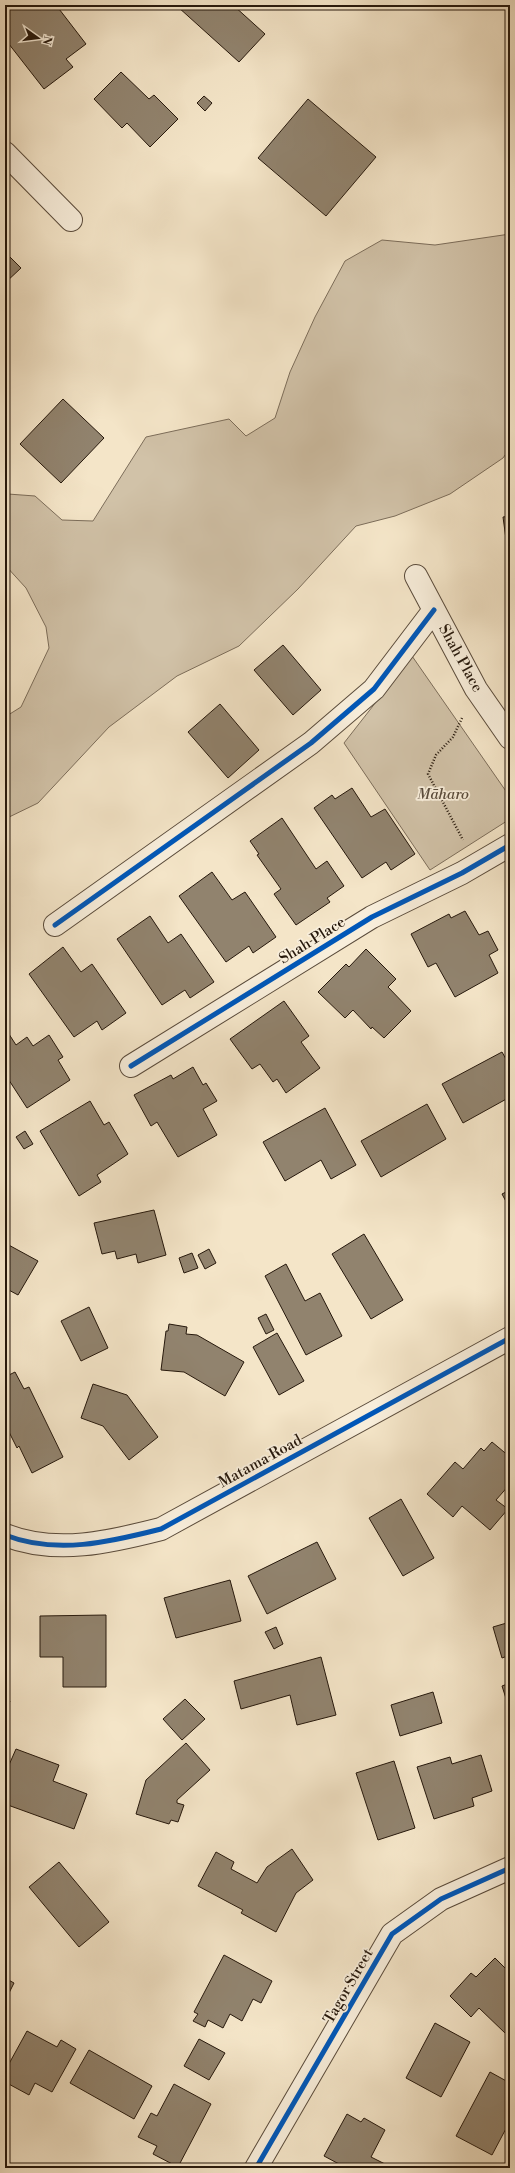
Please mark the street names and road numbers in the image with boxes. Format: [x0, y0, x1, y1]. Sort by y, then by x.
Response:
street label: Shah Place [434, 621, 487, 695]
street label: Shah Place [276, 913, 349, 968]
street label: Matama Road [215, 1430, 306, 1492]
street label: Tagor Street [319, 1945, 378, 2027]

